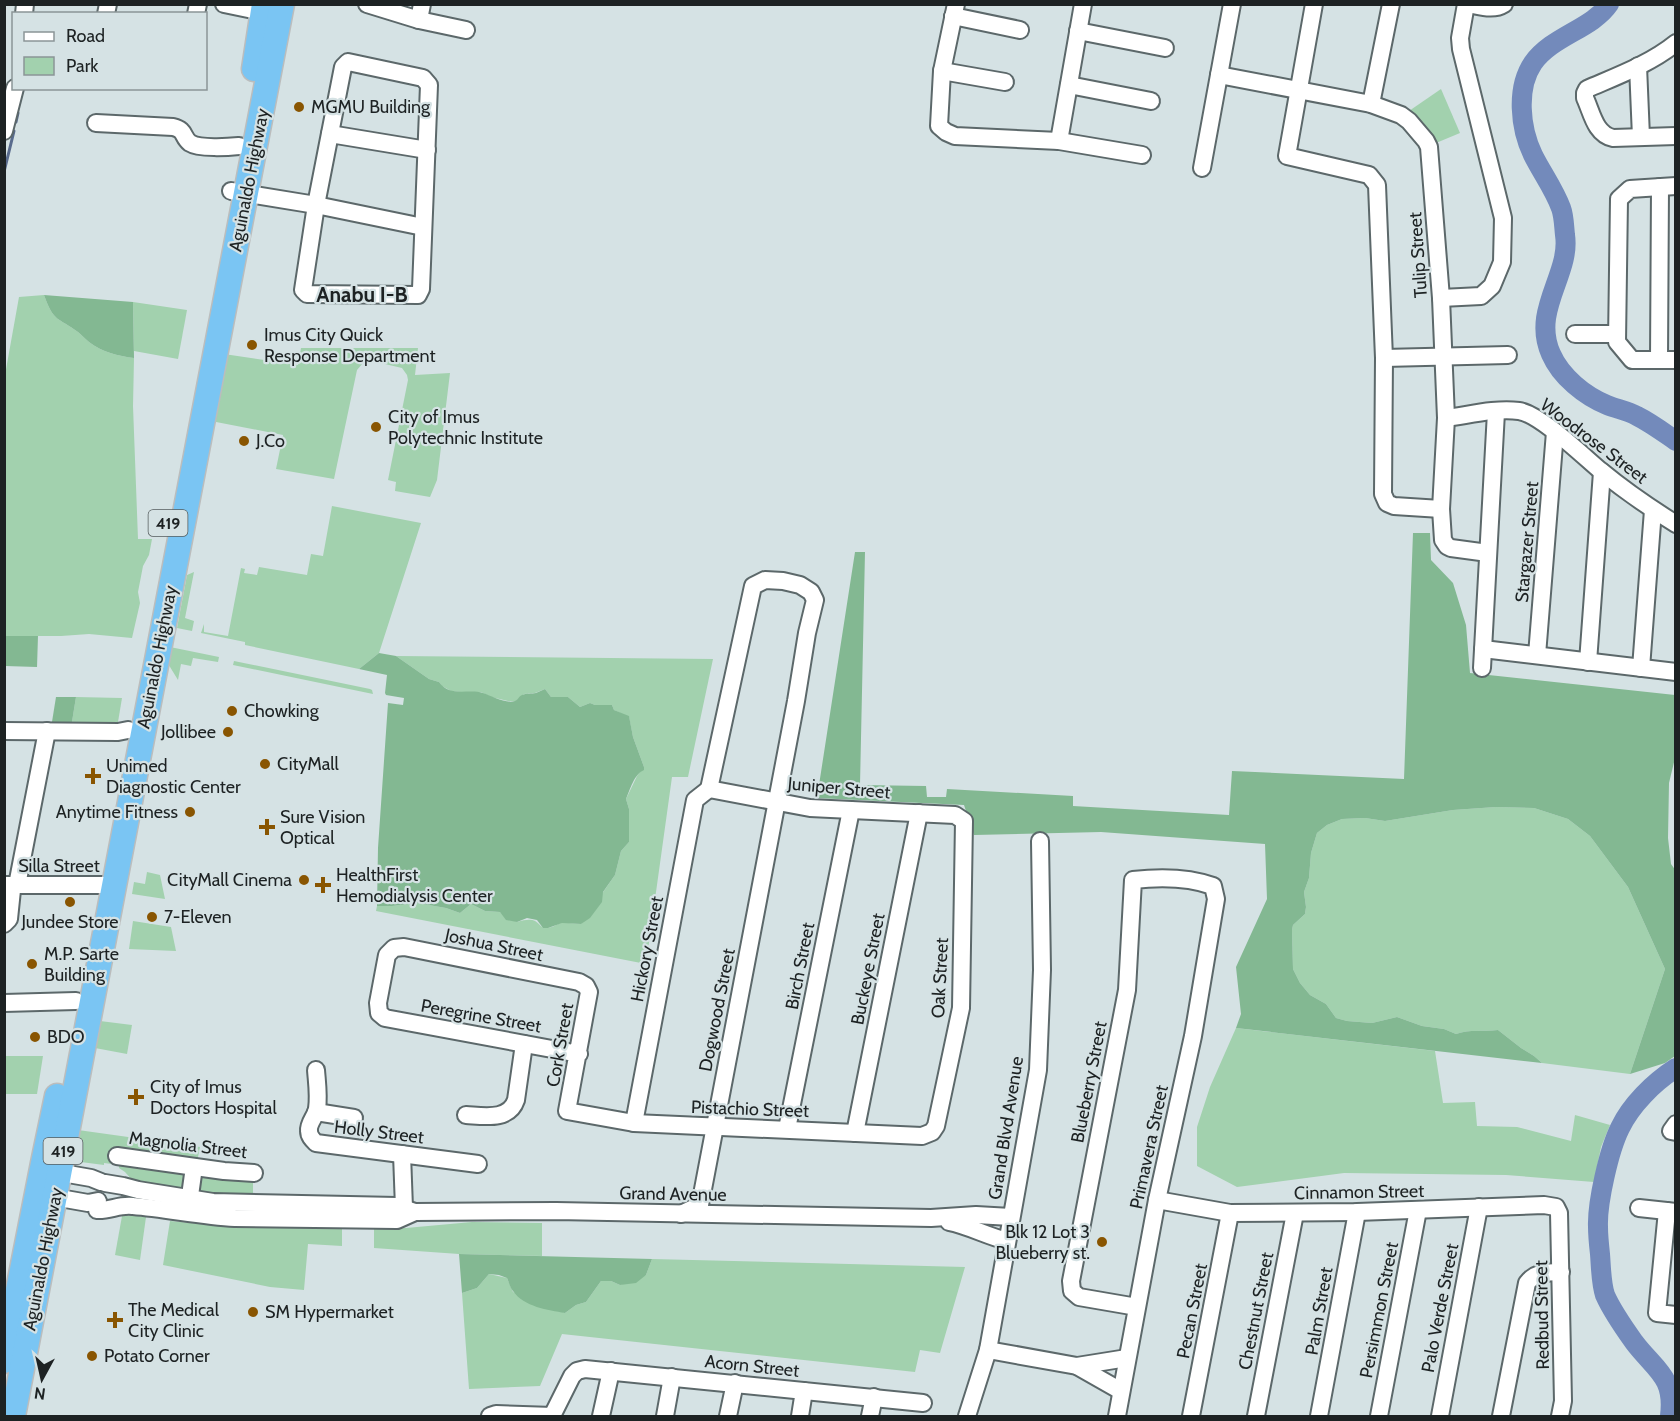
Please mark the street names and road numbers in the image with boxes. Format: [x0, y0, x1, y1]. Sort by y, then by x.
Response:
street label: Aguinaldo Highway [224, 107, 274, 253]
street label: Tulip Street [1404, 211, 1432, 299]
street label: Woodrose Street [1536, 394, 1652, 488]
street label: Stargazer Street [1511, 480, 1543, 604]
road number: 419 [148, 510, 188, 536]
street label: Aguinaldo Highway [132, 584, 182, 730]
street label: Juniper Street [786, 772, 891, 803]
street label: Silla Street [18, 855, 100, 877]
street label: Hickory Street [626, 894, 668, 1004]
street label: Buckeye Street [846, 911, 890, 1027]
street label: Birch Street [781, 921, 819, 1011]
street label: Joshua Street [442, 924, 545, 966]
street label: Oak Street [927, 937, 953, 1019]
street label: Dogwood Street [694, 947, 740, 1073]
street label: Peregrine Street [419, 995, 543, 1037]
street label: Cork Street [542, 1001, 578, 1089]
street label: Blueberry Street [1066, 1019, 1112, 1145]
street label: Grand Blvd Avenue [984, 1055, 1028, 1201]
street label: Primavera Street [1125, 1083, 1173, 1211]
street label: Pistachio Street [691, 1096, 809, 1122]
street label: Holly Street [333, 1116, 425, 1148]
street label: Magnolia Street [128, 1127, 248, 1163]
road number: 419 [44, 1138, 82, 1164]
street label: Cinnamon Street [1294, 1180, 1424, 1204]
street label: Grand Avenue [619, 1182, 727, 1206]
street label: Aguinaldo Highway [18, 1186, 68, 1332]
street label: Persimmon Street [1355, 1240, 1403, 1380]
street label: Palo Verde Street [1417, 1242, 1463, 1374]
street label: Chestnut Street [1234, 1250, 1278, 1372]
street label: Redbud Street [1530, 1260, 1554, 1370]
street label: Pecan Street [1172, 1262, 1212, 1360]
street label: Palm Street [1300, 1265, 1338, 1357]
street label: Acorn Street [704, 1350, 800, 1382]

